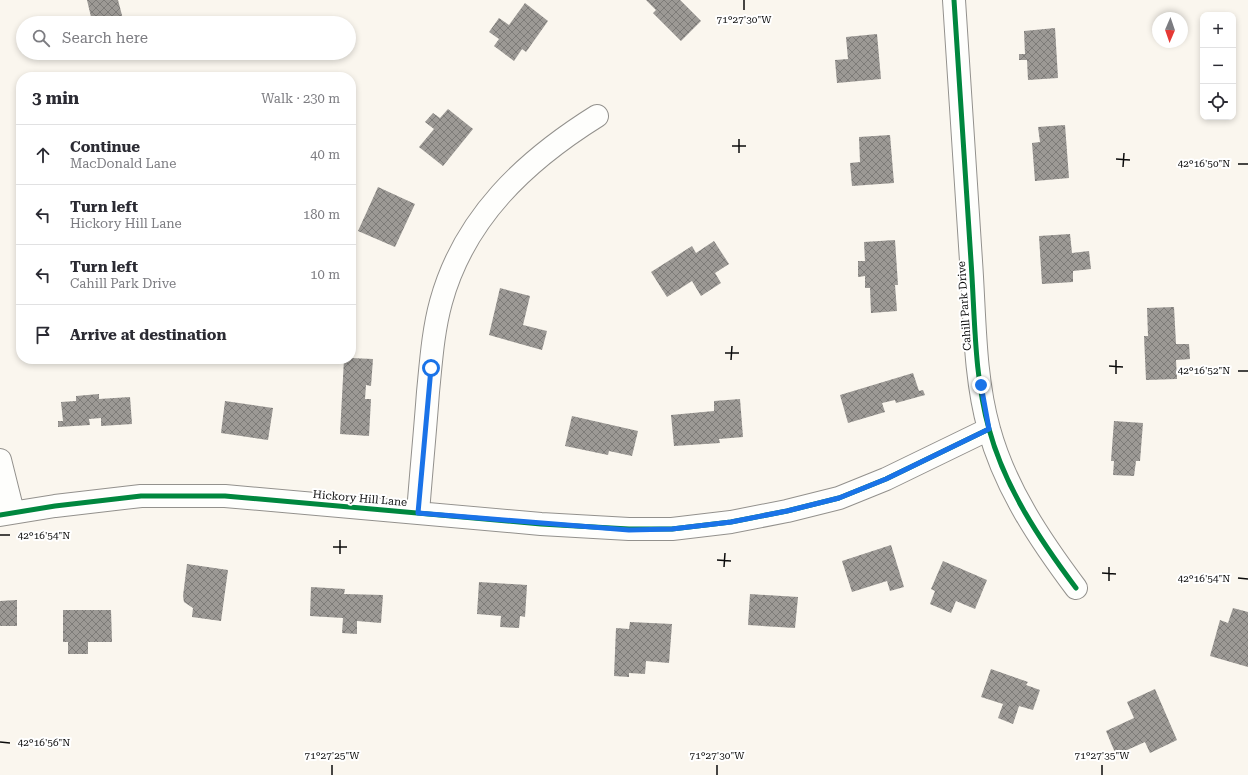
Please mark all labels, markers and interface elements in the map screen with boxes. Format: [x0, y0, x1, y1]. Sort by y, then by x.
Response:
north arrow [1152, 12, 1188, 48]
map controls [1200, 12, 1236, 120]
button: + [1200, 12, 1236, 48]
text: 71°27'30"W [717, 14, 772, 25]
search box [16, 16, 356, 60]
icon: search [30, 27, 52, 49]
text: Search here [62, 29, 148, 47]
button: − [1200, 48, 1236, 84]
button: locate [1200, 84, 1236, 120]
text: 3 min [32, 88, 79, 108]
text: Walk · 230 m [261, 91, 340, 106]
text: Continue [70, 138, 140, 156]
icon: ahead [32, 144, 54, 166]
text: 40 m [310, 147, 340, 162]
text: MacDonald Lane [70, 156, 176, 171]
text: 42°16'50"N [1178, 158, 1230, 169]
text: Turn left [70, 198, 138, 216]
icon: left [32, 204, 54, 226]
text: 180 m [303, 207, 340, 222]
text: Hickory Hill Lane [70, 216, 182, 231]
text: Turn left [70, 258, 138, 276]
street label: Cahill Park Drive [955, 261, 974, 351]
icon: left [32, 264, 54, 286]
text: 10 m [310, 267, 340, 282]
text: Cahill Park Drive [70, 276, 176, 291]
icon: arrive [32, 324, 54, 346]
text: Arrive at destination [70, 326, 226, 344]
route start [422, 359, 440, 377]
text: 42°16'52"N [1178, 365, 1230, 376]
route end [972, 376, 990, 394]
street label: Hickory Hill Lane [312, 488, 408, 509]
text: 42°16'54"N [18, 530, 70, 541]
text: 42°16'54"N [1178, 573, 1230, 584]
text: 42°16'56"N [18, 737, 70, 748]
text: 71°27'25"W [305, 750, 360, 761]
text: 71°27'30"W [690, 750, 745, 761]
text: 71°27'35"W [1075, 750, 1130, 761]

